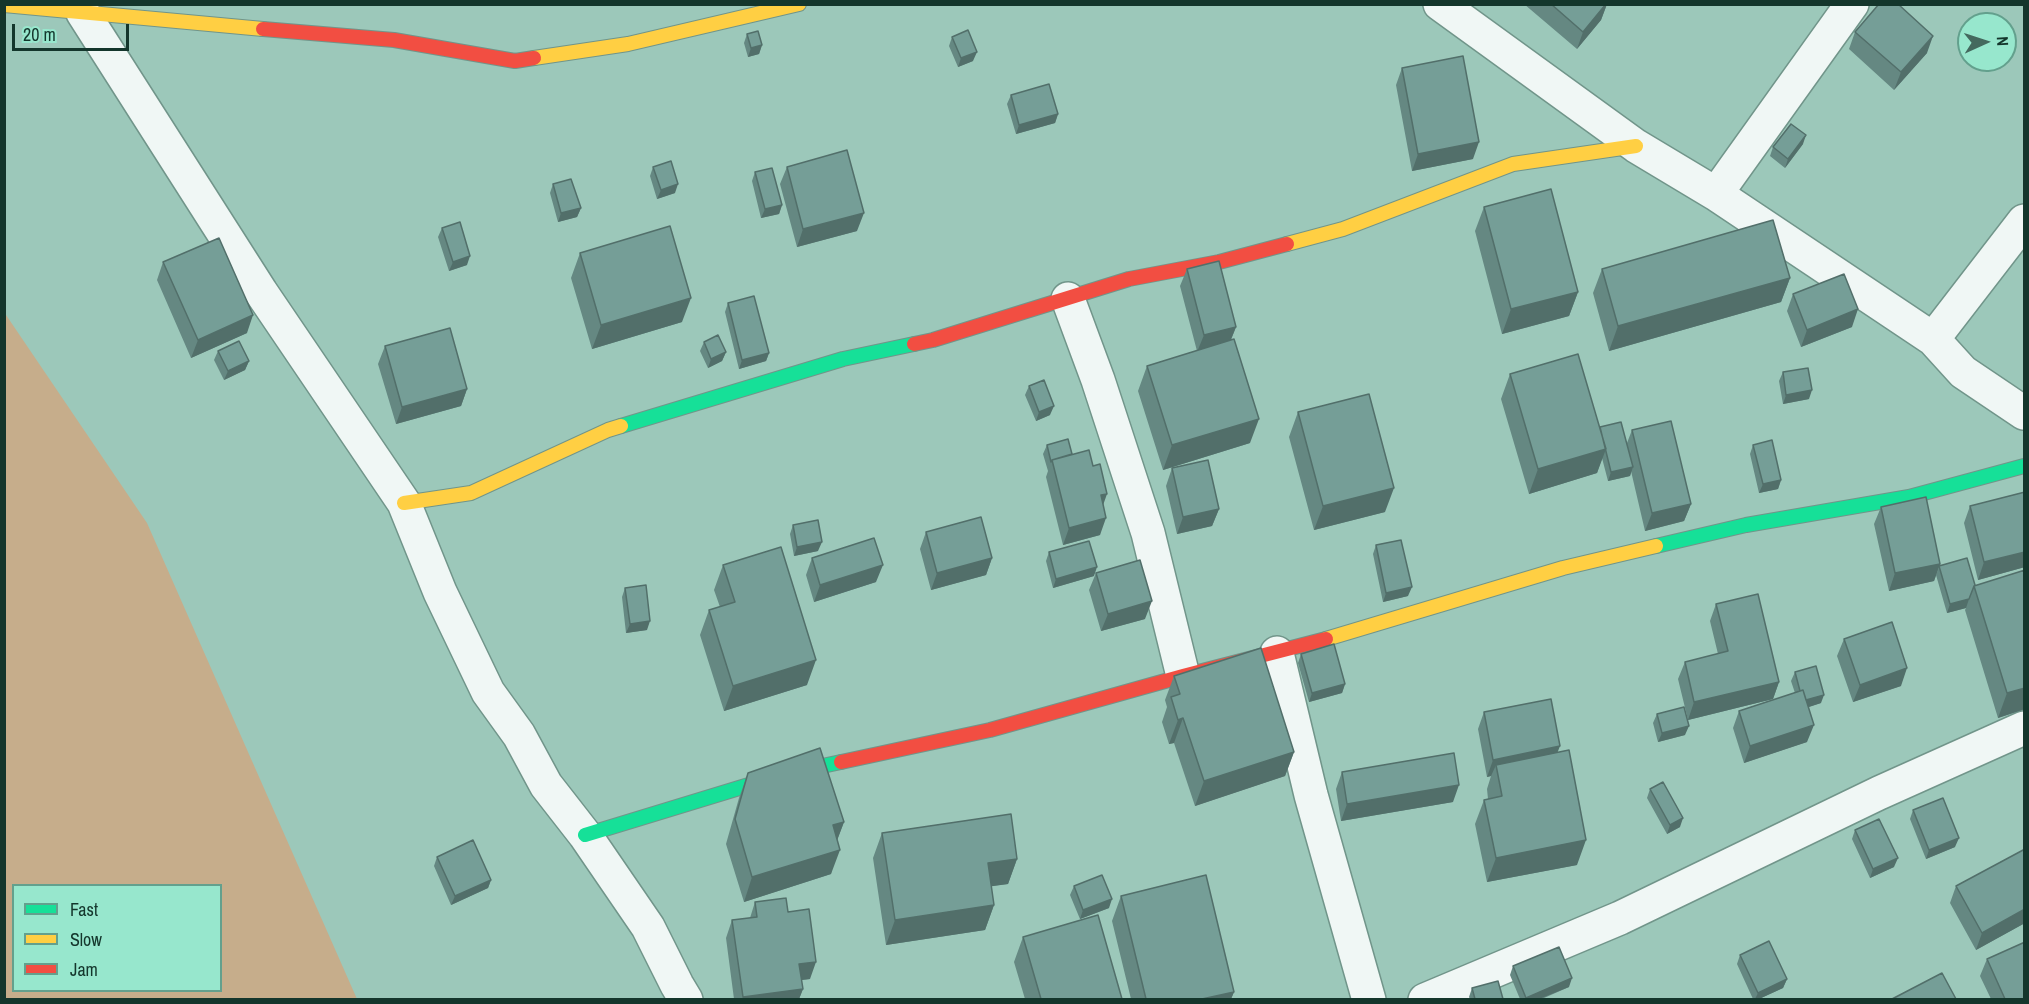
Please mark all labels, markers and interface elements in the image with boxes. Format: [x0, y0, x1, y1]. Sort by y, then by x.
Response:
scale bar [15, 12, 132, 50]
north arrow [1957, 12, 2017, 72]
text: 20 m [23, 22, 56, 47]
text: N [1992, 36, 2014, 46]
legend [12, 884, 222, 992]
text: Fast [70, 897, 98, 922]
text: Slow [70, 927, 102, 952]
text: Jam [70, 957, 98, 982]

